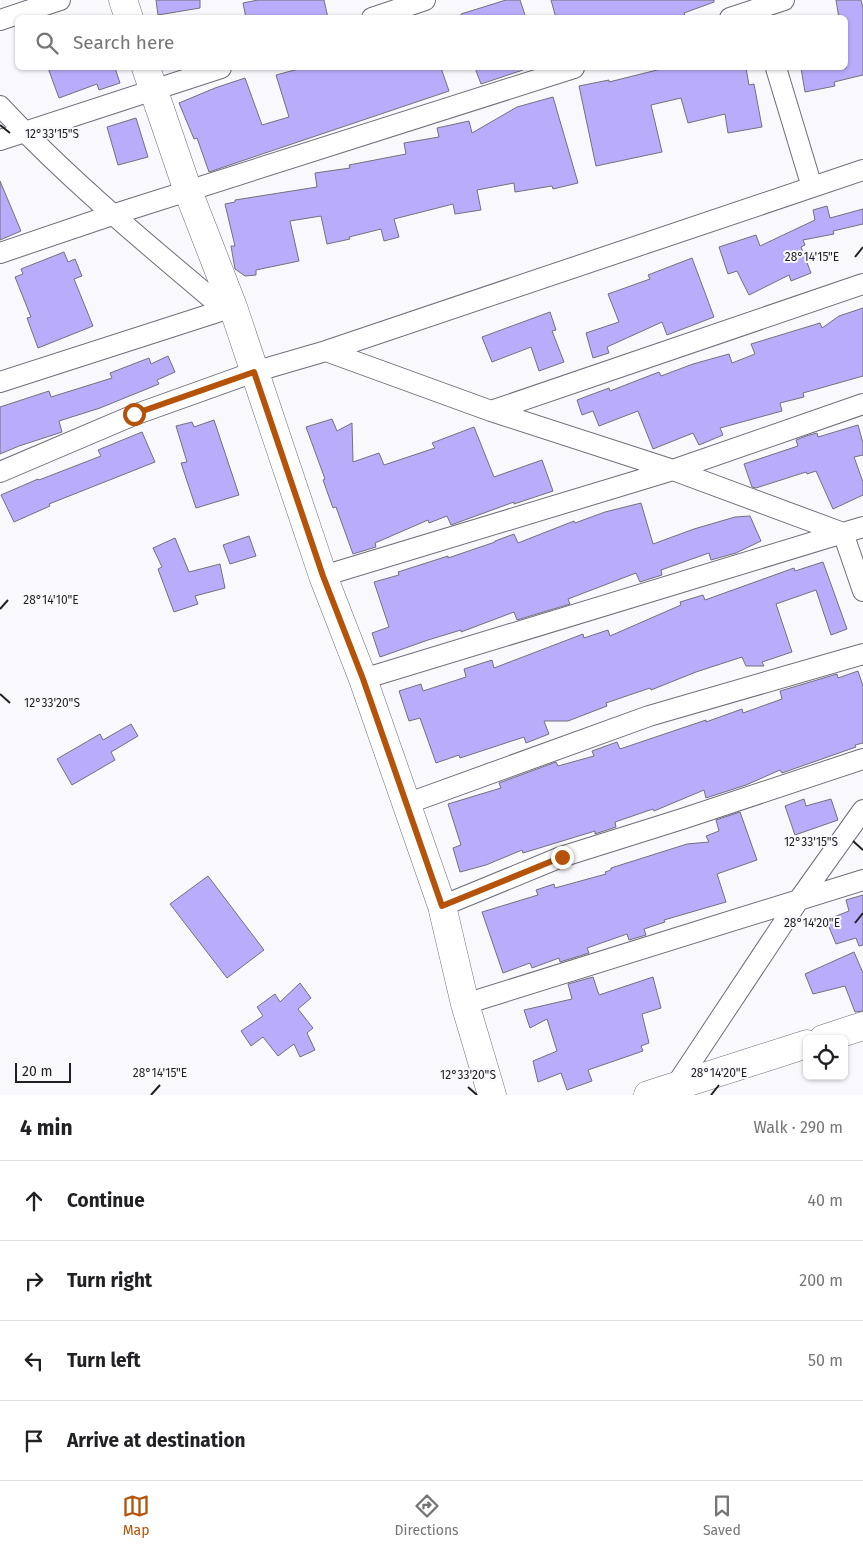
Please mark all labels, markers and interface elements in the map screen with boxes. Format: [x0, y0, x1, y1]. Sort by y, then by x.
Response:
search box [15, 15, 848, 70]
icon: search [33, 29, 61, 57]
text: Search here [73, 31, 174, 54]
text: 12°33'15"S [25, 127, 80, 141]
text: 28°14'15"E [785, 250, 839, 264]
route start [123, 403, 146, 426]
text: 28°14'10"E [23, 593, 79, 607]
text: 12°33'20"S [24, 696, 80, 710]
text: 12°33'15"S [784, 835, 839, 849]
route end [551, 846, 574, 869]
text: 28°14'20"E [784, 916, 840, 930]
map controls [803, 1035, 848, 1080]
button: locate [803, 1035, 848, 1080]
scale bar [15, 1060, 71, 1083]
text: 20 m [22, 1063, 52, 1080]
text: 28°14'15"E [133, 1066, 187, 1080]
text: 28°14'20"E [691, 1066, 747, 1080]
text: 12°33'20"S [440, 1068, 496, 1082]
text: 4 min [20, 1115, 73, 1141]
text: Walk · 290 m [753, 1118, 843, 1137]
icon: ahead [20, 1187, 48, 1215]
text: Continue [67, 1189, 145, 1212]
text: 40 m [808, 1191, 843, 1210]
icon: right [20, 1267, 48, 1295]
text: Turn right [67, 1269, 152, 1292]
text: 200 m [799, 1271, 843, 1290]
icon: left [20, 1347, 48, 1375]
text: Turn left [67, 1349, 141, 1372]
text: 50 m [808, 1351, 843, 1370]
icon: arrive [20, 1427, 48, 1455]
text: Arrive at destination [67, 1429, 246, 1452]
tab: Map [122, 1492, 150, 1539]
tab: Directions [394, 1492, 459, 1539]
tab: Saved [703, 1492, 741, 1539]

